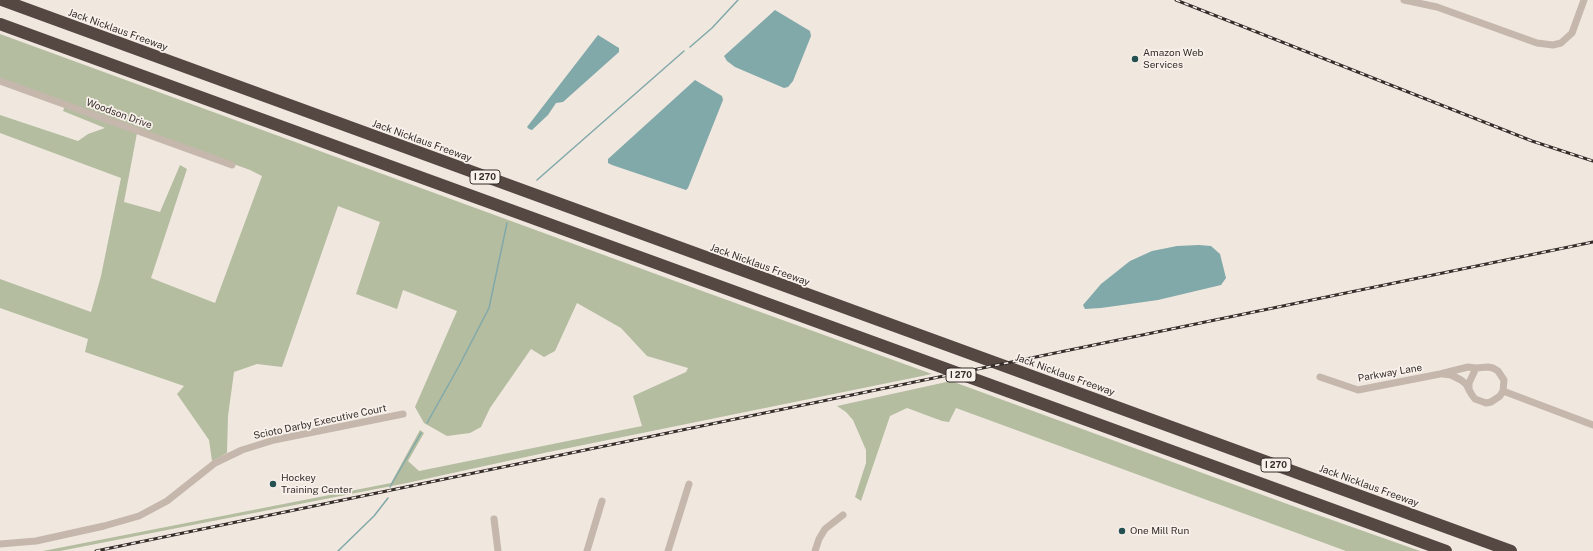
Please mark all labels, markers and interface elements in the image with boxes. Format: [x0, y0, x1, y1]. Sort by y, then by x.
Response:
street label: Jack Nicklaus Freeway [67, 6, 169, 54]
place label: Amazon Web Services [1143, 47, 1204, 70]
marker: Amazon Web Services [1130, 54, 1140, 64]
street label: Woodson Drive [84, 97, 154, 131]
street label: Jack Nicklaus Freeway [371, 117, 473, 165]
road number: I 270 [470, 170, 500, 184]
street label: Jack Nicklaus Freeway [709, 241, 811, 289]
street label: Jack Nicklaus Freeway [1014, 351, 1116, 399]
street label: Parkway Lane [1357, 361, 1423, 385]
road number: I 270 [946, 368, 976, 382]
street label: Scioto Darby Executive Court [252, 402, 388, 442]
road number: I 270 [1261, 458, 1291, 472]
street label: Jack Nicklaus Freeway [1318, 462, 1420, 510]
place label: Hockey Training Center [281, 472, 353, 496]
marker: Hockey Training Center [268, 479, 278, 489]
place label: One Mill Run [1130, 525, 1189, 537]
marker: One Mill Run [1117, 526, 1127, 536]

